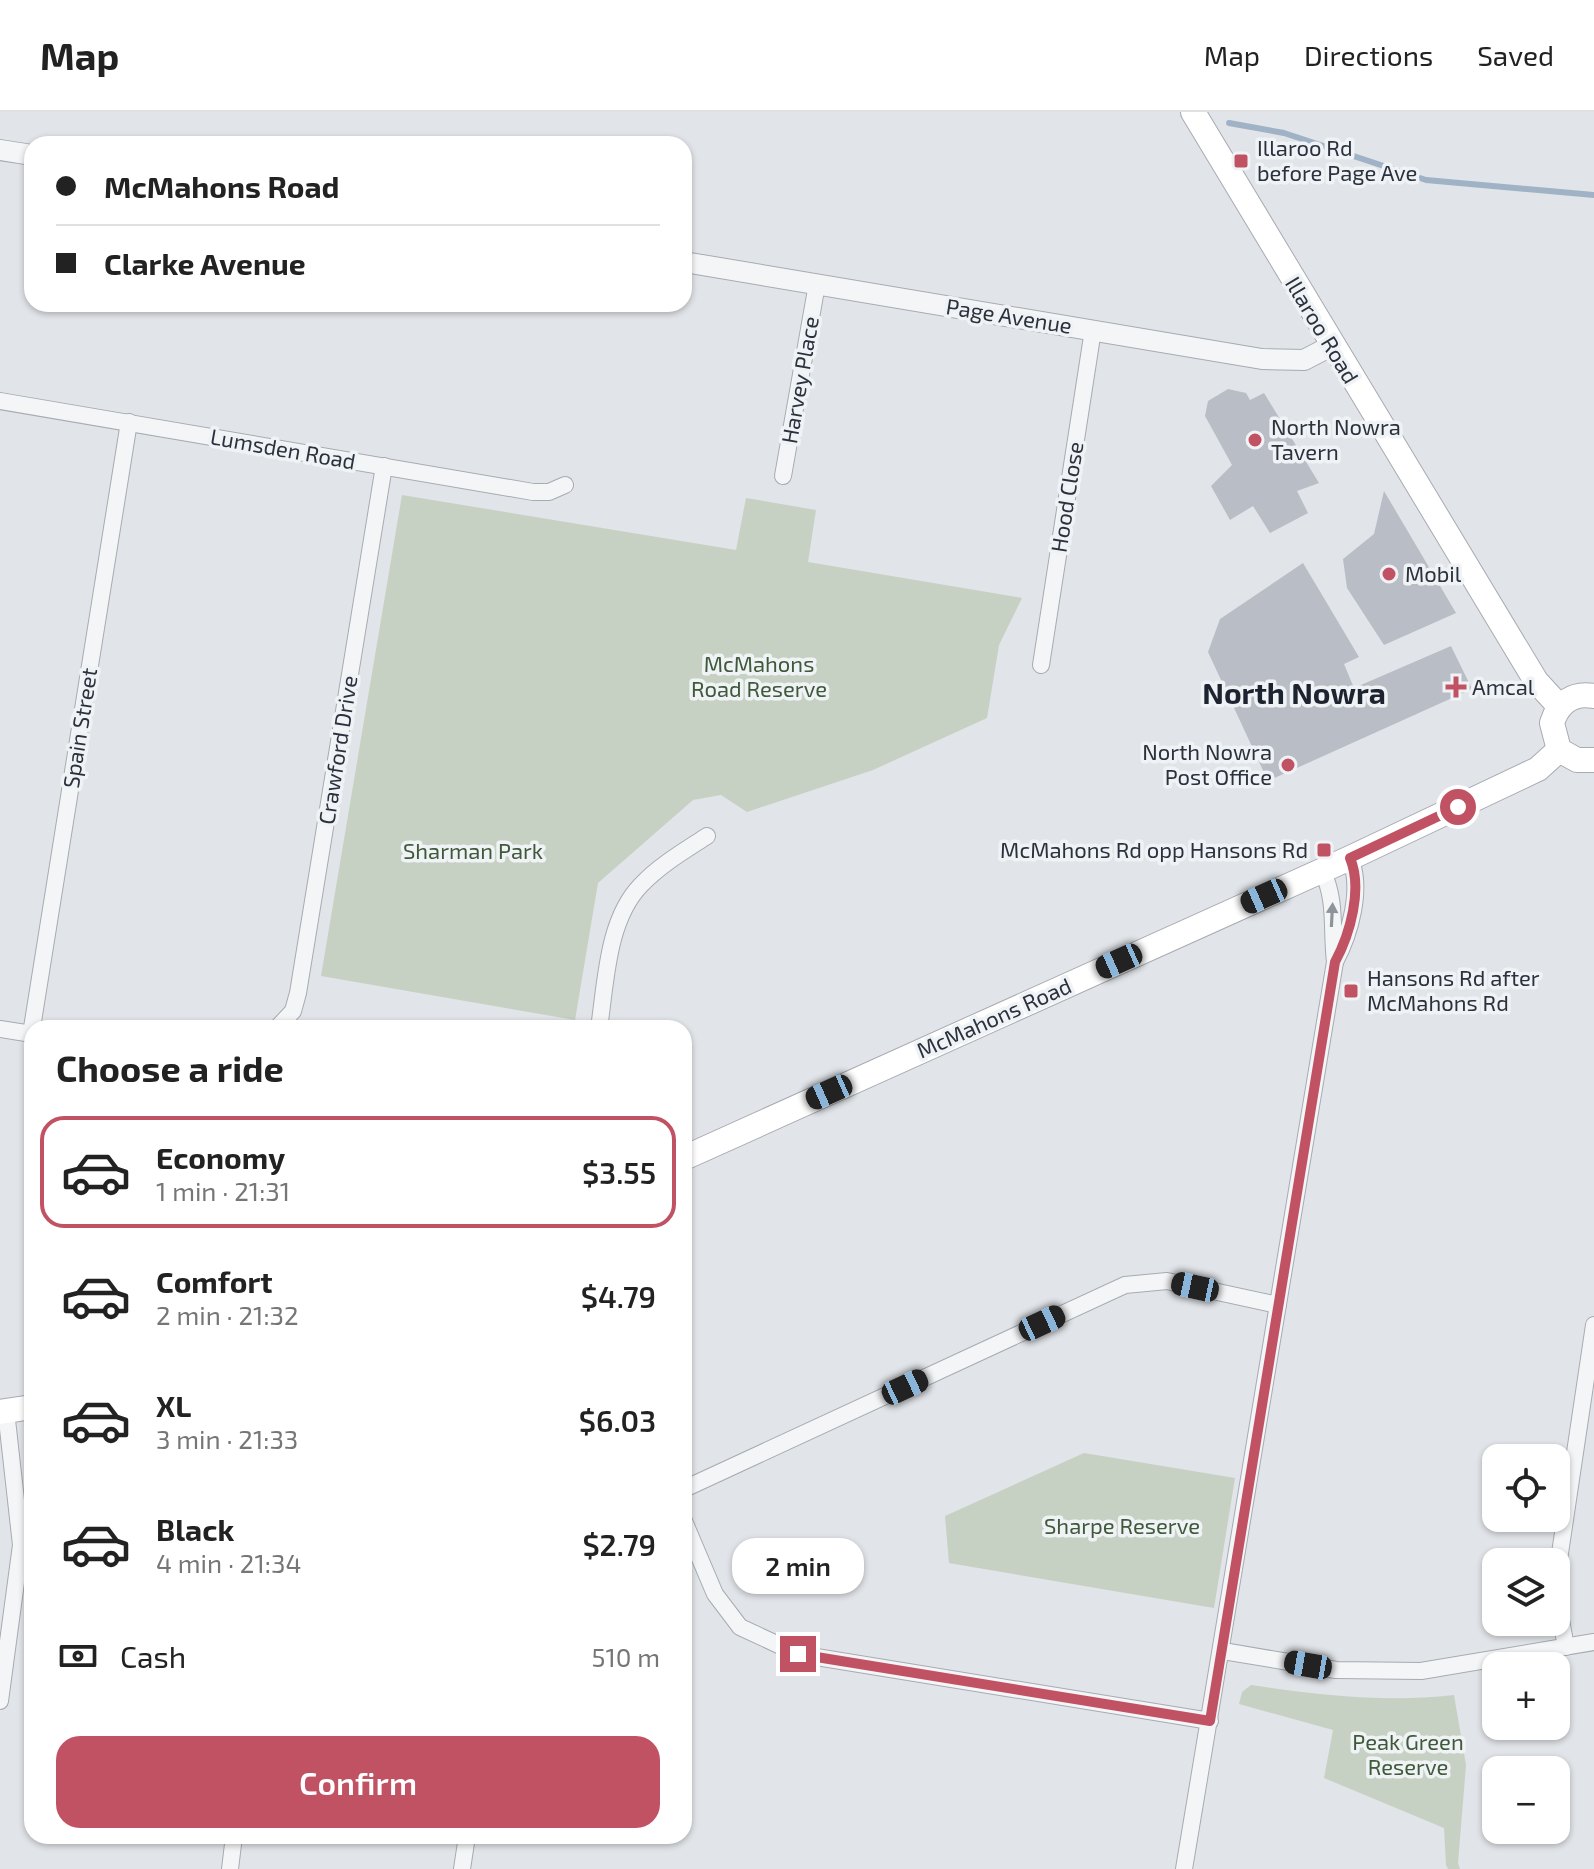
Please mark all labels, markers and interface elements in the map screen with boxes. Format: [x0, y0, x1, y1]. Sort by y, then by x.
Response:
text: Map [40, 32, 119, 78]
text: Map [1204, 38, 1260, 72]
text: Directions [1304, 38, 1433, 72]
text: Saved [1477, 38, 1554, 72]
place label: Illaroo Rd before Page Ave [1257, 134, 1417, 185]
marker: Illaroo Rd before Page Ave [1232, 152, 1250, 170]
text: McMahons Road [104, 168, 339, 204]
text: Clarke Avenue [104, 245, 306, 281]
street label: Illaroo Road [1281, 271, 1365, 388]
street label: Page Avenue [944, 292, 1074, 338]
street label: Harvey Place [775, 314, 823, 446]
place label: North Nowra Tavern [1271, 413, 1401, 464]
street label: Lumsden Road [208, 422, 358, 474]
marker: North Nowra Tavern [1246, 431, 1264, 449]
street label: Hood Close [1044, 440, 1088, 554]
place label: Mobil [1405, 560, 1462, 586]
marker: Mobil [1380, 565, 1398, 583]
park label: McMahons Road Reserve [691, 650, 827, 701]
street label: Spain Street [57, 666, 101, 790]
street label: Crawford Drive [312, 673, 362, 826]
place label: Amcal [1472, 673, 1535, 699]
district label: North Nowra [1202, 674, 1386, 710]
marker: Amcal [1447, 678, 1465, 696]
place label: North Nowra Post Office [1142, 738, 1272, 789]
marker: North Nowra Post Office [1279, 756, 1297, 774]
route start [1440, 789, 1476, 825]
place label: McMahons Rd opp Hansons Rd [1000, 836, 1308, 862]
park label: Sharman Park [403, 837, 543, 863]
marker: McMahons Rd opp Hansons Rd [1315, 841, 1333, 859]
car [1237, 875, 1291, 917]
one-way arrow [1326, 902, 1339, 927]
car [1092, 940, 1146, 982]
place label: Hansons Rd after McMahons Rd [1367, 964, 1540, 1015]
street label: McMahons Road [912, 971, 1075, 1063]
marker: Hansons Rd after McMahons Rd [1342, 982, 1360, 1000]
text: Choose a ride [56, 1046, 284, 1089]
car [802, 1071, 856, 1113]
icon: car [60, 1136, 132, 1208]
text: Economy [156, 1139, 285, 1175]
text: $3.55 [582, 1154, 656, 1190]
text: 1 min · 21:31 [156, 1175, 290, 1206]
icon: car [60, 1260, 132, 1332]
text: Comfort [156, 1263, 273, 1299]
car [1169, 1270, 1221, 1304]
text: $4.79 [581, 1278, 656, 1314]
text: 2 min · 21:32 [156, 1299, 299, 1330]
car [1015, 1302, 1069, 1344]
car [878, 1366, 932, 1408]
icon: car [60, 1384, 132, 1456]
text: XL [156, 1387, 191, 1423]
text: $6.03 [579, 1402, 656, 1438]
text: 3 min · 21:33 [156, 1423, 298, 1454]
map controls [1482, 1444, 1570, 1844]
button: locate [1482, 1444, 1570, 1532]
icon: car [60, 1508, 132, 1580]
text: Black [156, 1511, 234, 1547]
park label: Sharpe Reserve [1044, 1512, 1200, 1538]
text: $2.79 [582, 1526, 656, 1562]
callout: 2 min [732, 1538, 864, 1594]
text: 4 min · 21:34 [156, 1547, 301, 1578]
button: layers [1482, 1548, 1570, 1636]
text: 2 min [765, 1550, 831, 1581]
icon: cash [56, 1634, 100, 1678]
route end [780, 1636, 816, 1672]
text: Cash [120, 1638, 186, 1674]
text: 510 m [591, 1641, 660, 1672]
car [1282, 1649, 1334, 1681]
button: + [1482, 1652, 1570, 1740]
park label: Peak Green Reserve [1352, 1728, 1464, 1779]
button: Confirm [56, 1736, 660, 1828]
button: − [1482, 1756, 1570, 1844]

